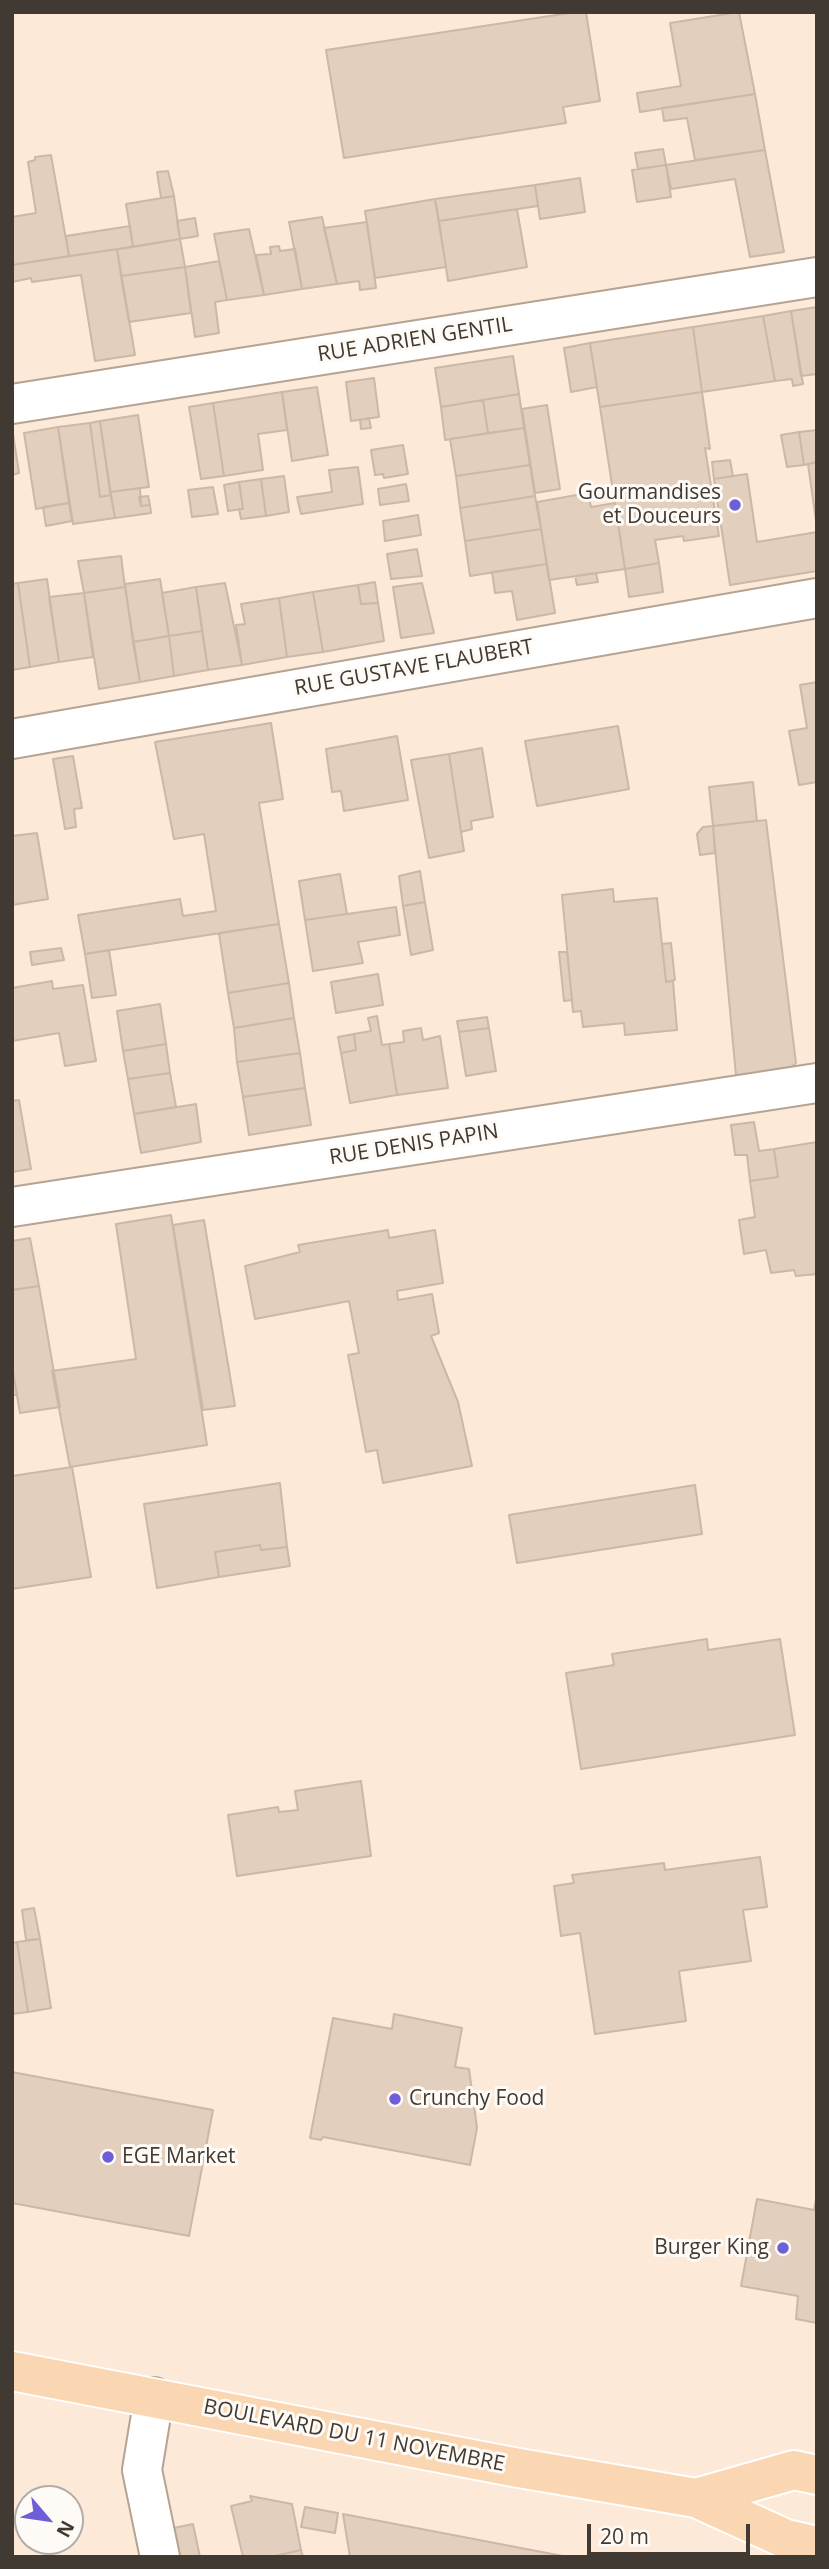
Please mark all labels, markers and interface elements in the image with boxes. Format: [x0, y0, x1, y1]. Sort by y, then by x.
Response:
street label: RUE ADRIEN GENTIL [316, 312, 514, 368]
place label: Gourmandises et Douceurs [578, 480, 721, 530]
marker: Gourmandises et Douceurs [727, 497, 743, 513]
street label: RUE GUSTAVE FLAUBERT [293, 635, 535, 701]
street label: RUE DENIS PAPIN [327, 1119, 501, 1171]
place label: Crunchy Food [409, 2086, 544, 2112]
marker: Crunchy Food [387, 2091, 403, 2107]
place label: EGE Market [122, 2144, 236, 2170]
marker: EGE Market [100, 2149, 116, 2165]
place label: Burger King [654, 2235, 769, 2261]
marker: Burger King [775, 2240, 791, 2256]
street label: BOULEVARD DU 11 NOVEMBRE [201, 2394, 507, 2478]
north arrow [14, 2485, 84, 2555]
scale bar [591, 2510, 754, 2554]
text: N [51, 2516, 81, 2542]
text: 20 m [600, 2522, 649, 2550]

